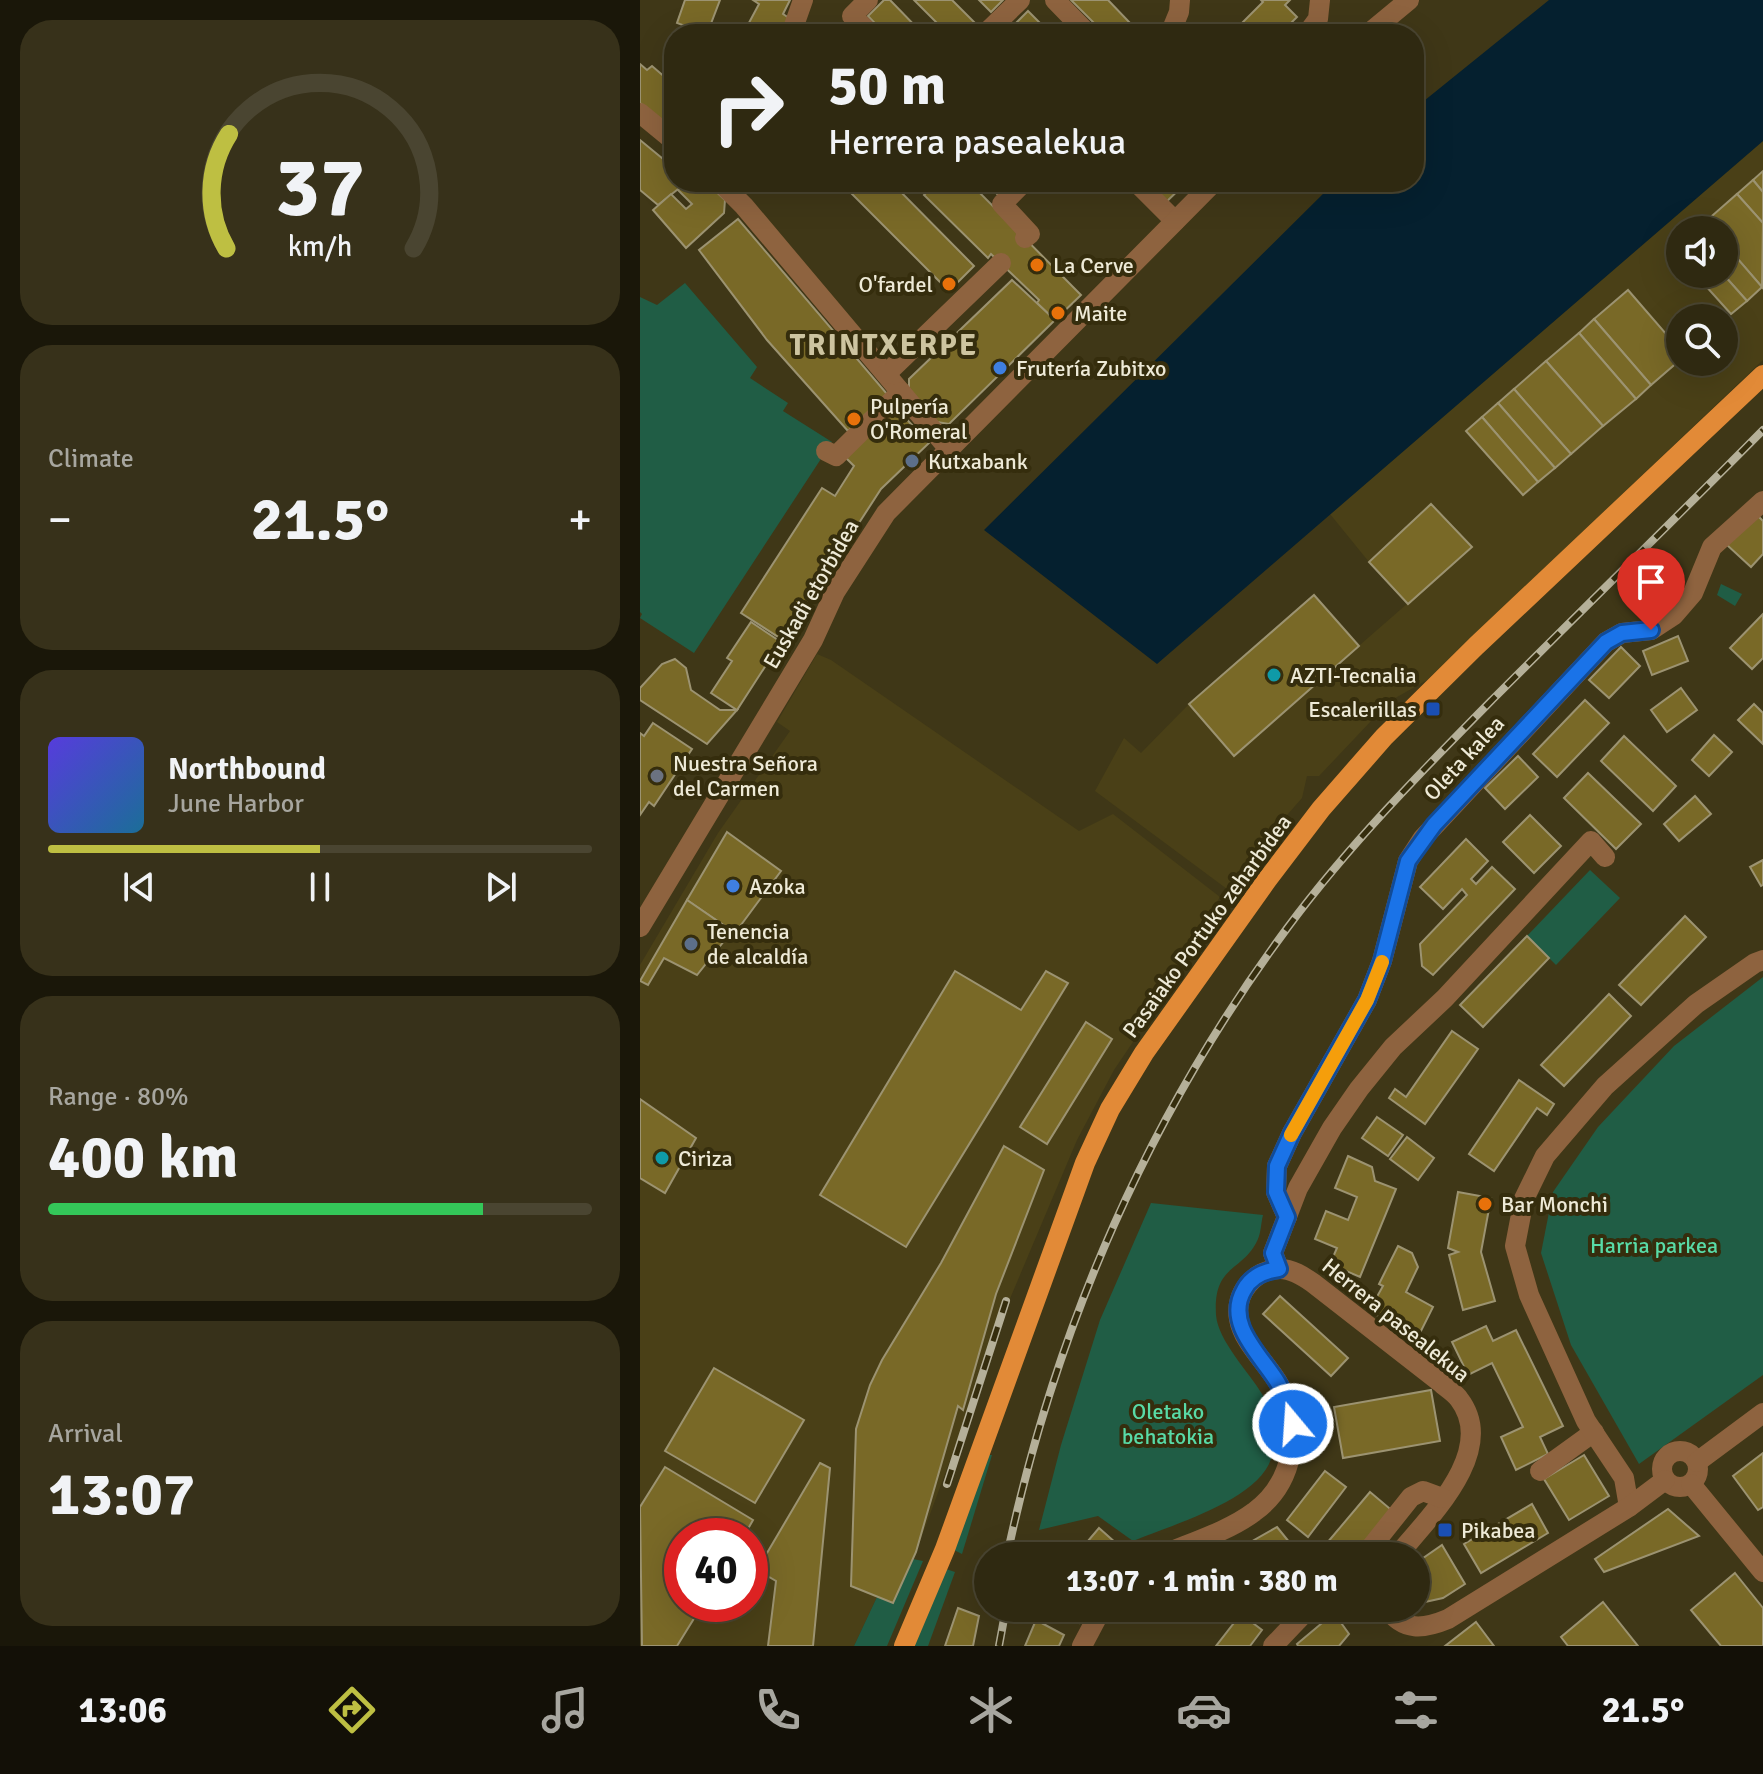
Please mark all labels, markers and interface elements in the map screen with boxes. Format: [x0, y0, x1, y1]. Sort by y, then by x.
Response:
text: 50 m [828, 51, 946, 120]
icon: right [696, 56, 800, 160]
text: Herrera pasealekua [828, 120, 1126, 165]
text: 37 [275, 136, 365, 238]
map controls [1666, 216, 1738, 376]
button: sound [1666, 216, 1738, 288]
text: km/h [288, 229, 352, 264]
place label: La Cerve [1053, 252, 1134, 279]
marker: La Cerve [1028, 256, 1046, 274]
place label: O'fardel [858, 271, 933, 298]
marker: O'fardel [940, 275, 958, 293]
place label: Maite [1074, 300, 1127, 327]
marker: Maite [1049, 304, 1067, 322]
button: search [1666, 304, 1738, 376]
district label: TRINTXERPE [790, 327, 978, 364]
place label: Frutería Zubitxo [1016, 355, 1167, 382]
marker: Frutería Zubitxo [991, 359, 1009, 377]
place label: Pulpería O'Romeral [870, 393, 967, 445]
marker: Pulpería O'Romeral [845, 410, 863, 428]
text: Climate [48, 443, 134, 475]
place label: Kutxabank [928, 448, 1028, 475]
marker: Kutxabank [903, 452, 921, 470]
text: 21.5° [251, 483, 389, 557]
text: − [48, 493, 72, 547]
text: + [568, 493, 592, 547]
street label: Euskadi etorbidea [757, 515, 865, 673]
pin [1617, 548, 1685, 630]
icon: arrive [1629, 560, 1673, 604]
place label: AZTI-Tecnalia [1290, 662, 1417, 689]
marker: AZTI-Tecnalia [1265, 666, 1283, 684]
place label: Escalerillas [1308, 696, 1417, 723]
marker: Escalerillas [1424, 700, 1442, 718]
street label: Oleta kalea [1418, 710, 1510, 806]
place label: Nuestra Señora del Carmen [673, 750, 818, 802]
text: Northbound [168, 751, 326, 788]
marker: Nuestra Señora del Carmen [648, 767, 666, 785]
text: June Harbor [168, 788, 304, 820]
street label: Pasaiako Portuko zeharbidea [1117, 809, 1297, 1043]
icon: previous [117, 865, 161, 909]
icon: pause [298, 865, 342, 909]
icon: next [479, 865, 523, 909]
place label: Azoka [749, 873, 806, 900]
marker: Azoka [724, 877, 742, 895]
place label: Tenencia de alcaldía [707, 918, 808, 970]
marker: Tenencia de alcaldía [682, 935, 700, 953]
text: Range · 80% [48, 1081, 189, 1113]
text: 400 km [48, 1121, 238, 1195]
place label: Ciriza [678, 1145, 733, 1172]
marker: Ciriza [653, 1149, 671, 1167]
place label: Bar Monchi [1501, 1191, 1608, 1218]
marker: Bar Monchi [1476, 1195, 1494, 1213]
park label: Harria parkea [1590, 1232, 1718, 1259]
street label: Herrera pasealekua [1317, 1252, 1475, 1388]
position arrow [1251, 1382, 1335, 1466]
park label: Oletako behatokia [1122, 1398, 1214, 1450]
text: Arrival [48, 1418, 123, 1450]
text: 13:07 [48, 1458, 195, 1532]
place label: Pikabea [1461, 1517, 1535, 1544]
speed limit sign: 40 [664, 1518, 768, 1622]
marker: Pikabea [1436, 1521, 1454, 1539]
text: 13:07 · 1 min · 380 m [1066, 1563, 1338, 1600]
icon: directions [324, 1682, 380, 1738]
icon: music [537, 1682, 593, 1738]
icon: phone [750, 1682, 806, 1738]
icon: climate [963, 1682, 1019, 1738]
icon: car [1176, 1682, 1232, 1738]
icon: filters [1388, 1682, 1444, 1738]
text: 13:06 [78, 1688, 167, 1733]
text: 21.5° [1601, 1688, 1684, 1733]

